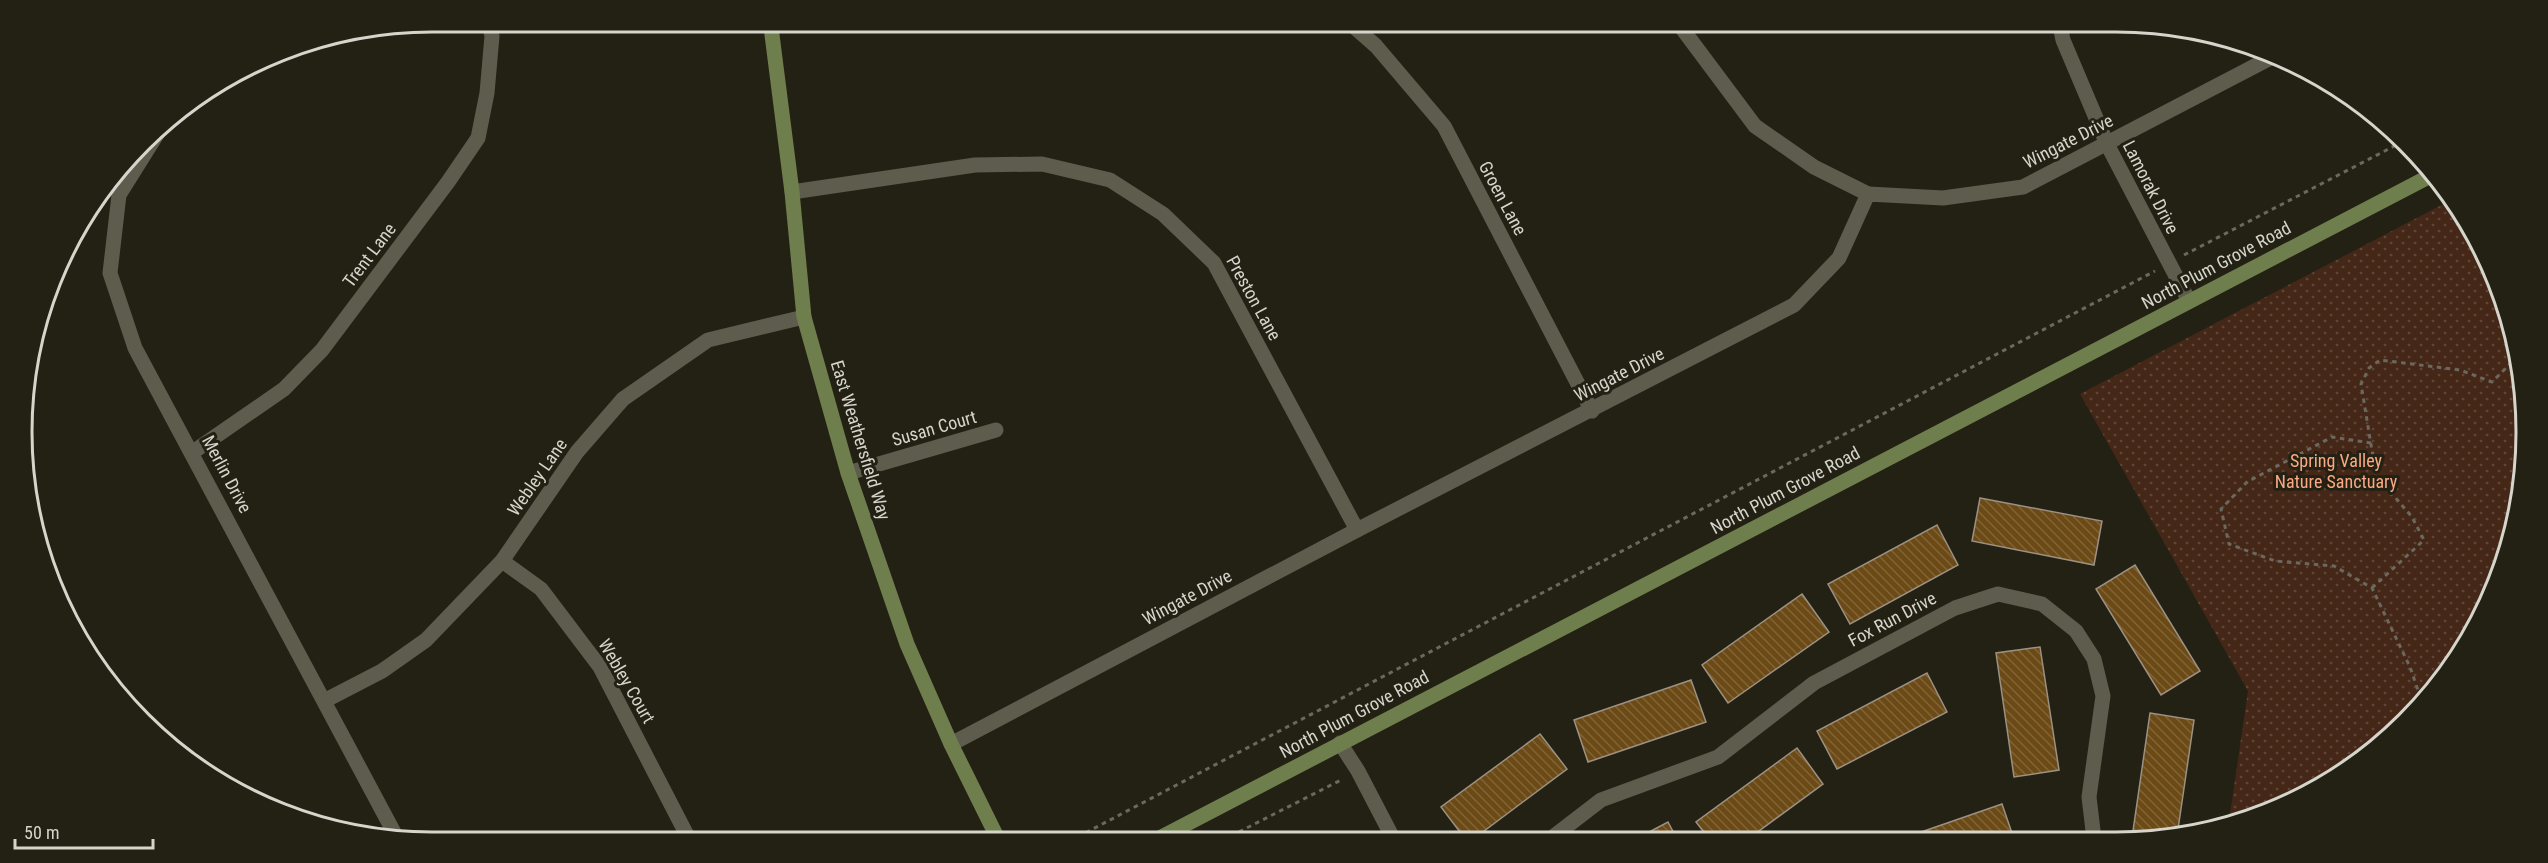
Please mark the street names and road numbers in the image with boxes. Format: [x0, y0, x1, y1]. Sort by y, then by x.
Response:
street label: Wingate Drive [2020, 109, 2116, 173]
street label: Lamorak Drive [2119, 137, 2183, 237]
street label: Groen Lane [1475, 157, 1531, 239]
street label: North Plum Grove Road [2138, 217, 2294, 313]
street label: Trent Lane [338, 219, 400, 291]
street label: Preston Lane [1222, 252, 1286, 344]
street label: Wingate Drive [1571, 342, 1667, 406]
street label: East Weathersfield Way [827, 358, 895, 523]
street label: Susan Court [889, 406, 979, 450]
street label: Merlin Drive [198, 432, 256, 516]
street label: Webley Lane [503, 434, 571, 520]
street label: North Plum Grove Road [1707, 442, 1863, 538]
street label: Wingate Drive [1139, 565, 1235, 629]
street label: Fox Run Drive [1845, 587, 1939, 651]
street label: Webley Court [594, 635, 660, 727]
street label: North Plum Grove Road [1276, 666, 1432, 762]

